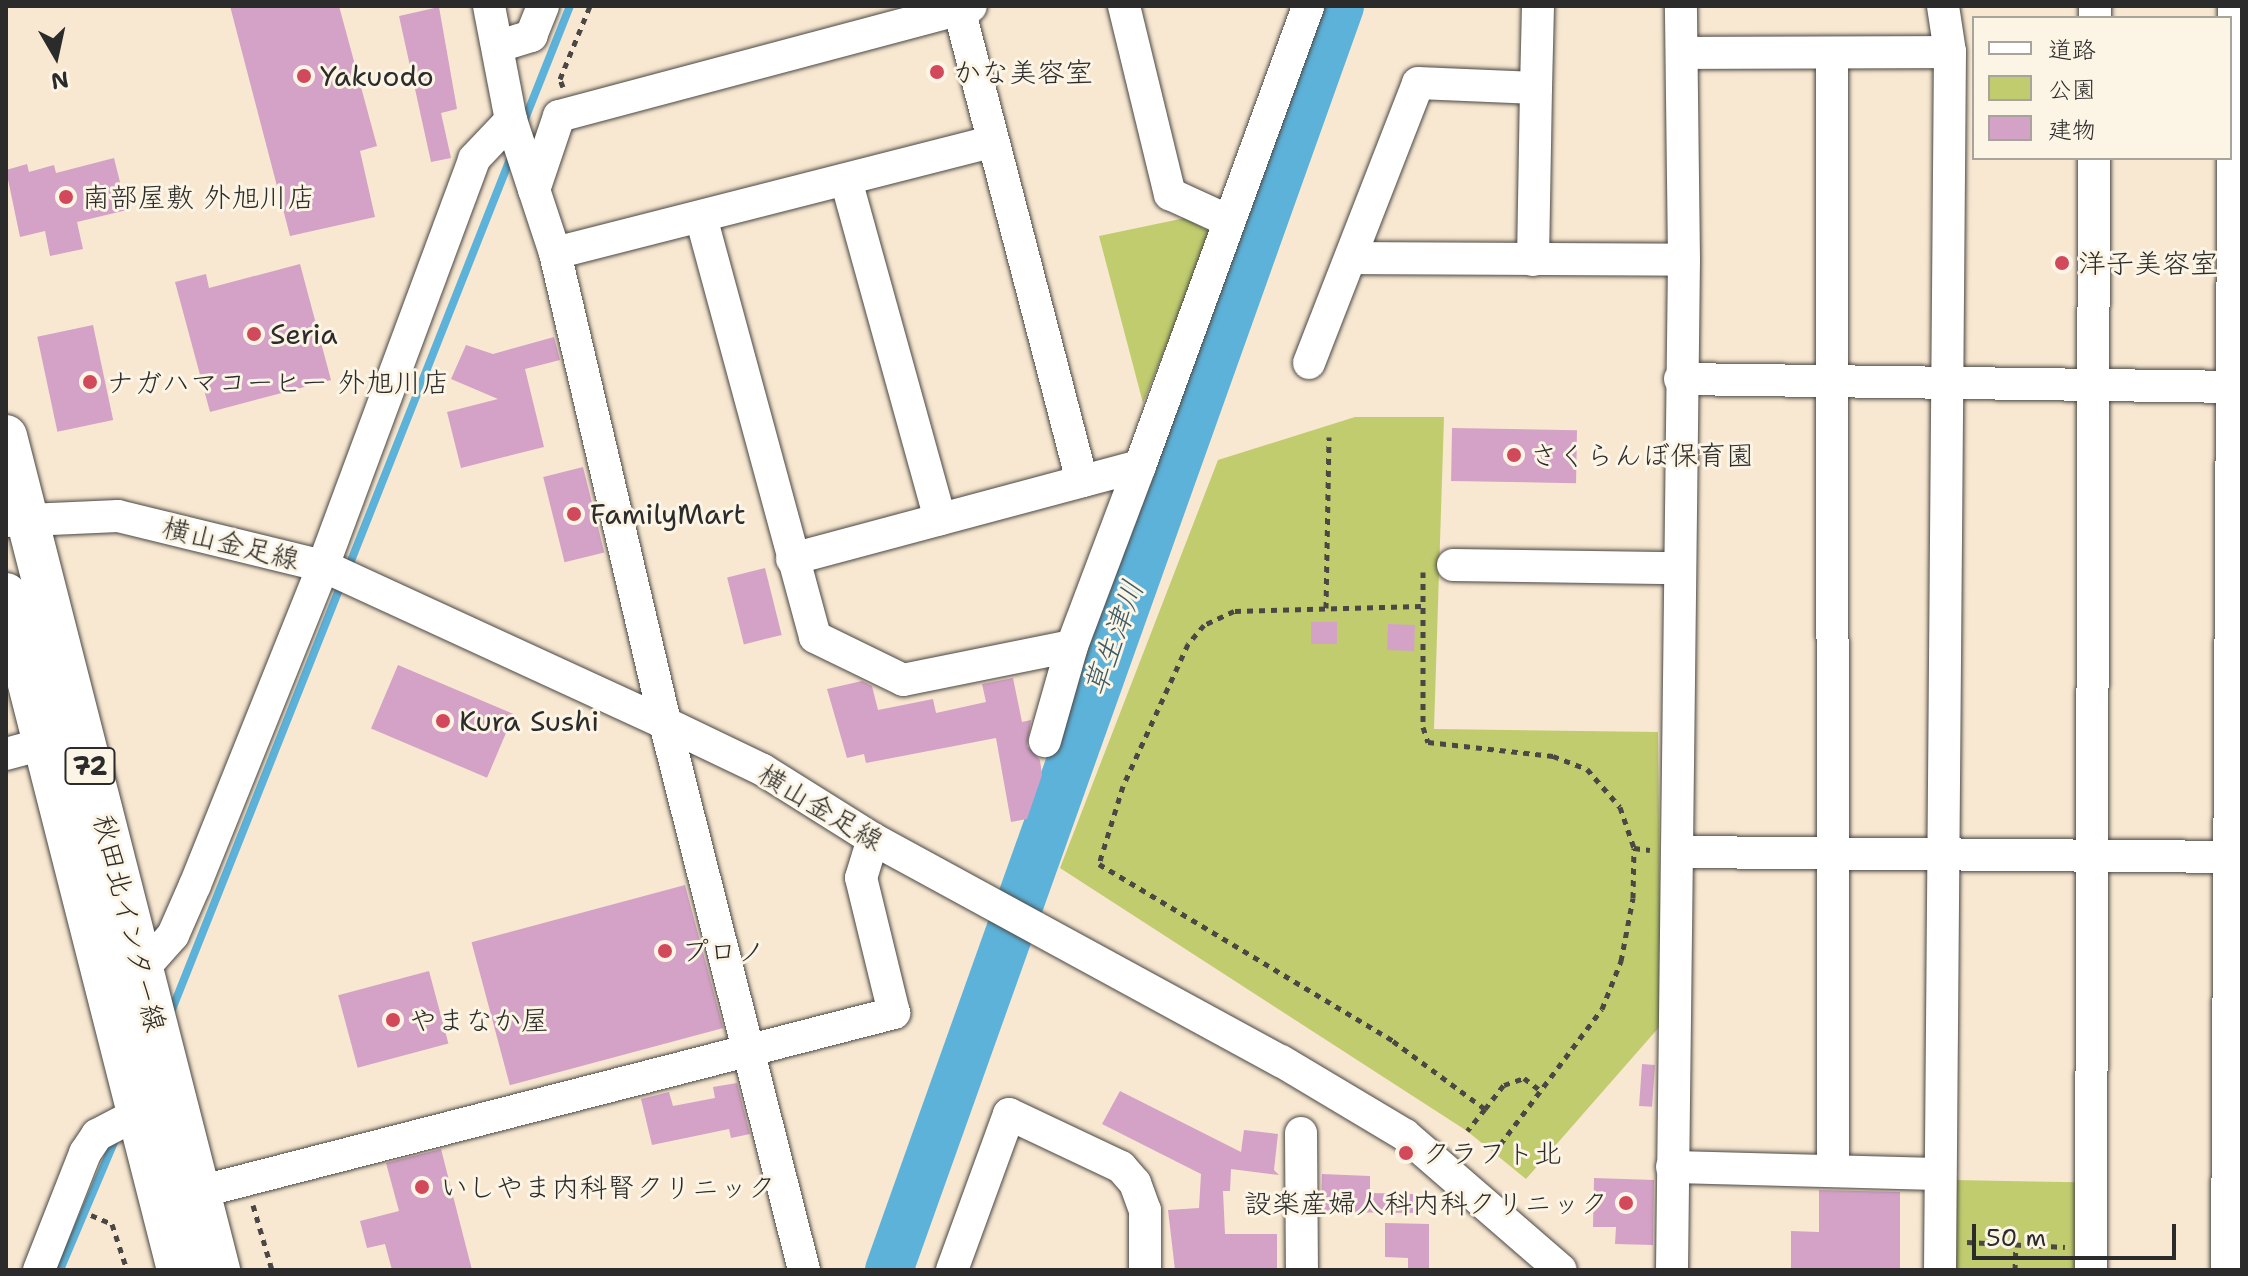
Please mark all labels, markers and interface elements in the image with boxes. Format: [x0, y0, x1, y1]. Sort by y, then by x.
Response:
north arrow [16, 16, 96, 96]
legend [1972, 16, 2232, 160]
text: 道路 [2048, 34, 2096, 66]
place label: かな美容室 [953, 55, 1093, 89]
place label: Yakuodo [320, 59, 434, 93]
marker: かな美容室 [928, 63, 946, 81]
text: N [49, 65, 71, 96]
marker: Yakuodo [295, 67, 313, 85]
text: 公園 [2048, 74, 2096, 106]
text: 建物 [2048, 114, 2096, 146]
place label: 南部屋敷 外旭川店 [82, 180, 316, 214]
marker: 南部屋敷 外旭川店 [57, 188, 75, 206]
place label: 洋子美容室 [2078, 246, 2218, 280]
marker: 洋子美容室 [2053, 254, 2071, 272]
place label: Seria [270, 317, 338, 351]
marker: Seria [245, 325, 263, 343]
place label: ナガハマコーヒー 外旭川店 [106, 365, 450, 399]
marker: ナガハマコーヒー 外旭川店 [81, 373, 99, 391]
place label: さくらんぼ保育園 [1530, 438, 1754, 472]
marker: さくらんぼ保育園 [1505, 446, 1523, 464]
place label: FamilyMart [590, 497, 746, 531]
marker: FamilyMart [565, 505, 583, 523]
street label: 横山金足線 [159, 510, 303, 576]
water label: 草生津川 [1077, 575, 1151, 701]
place label: Kura Sushi [459, 704, 599, 738]
marker: Kura Sushi [434, 712, 452, 730]
road number: 72 [64, 744, 116, 788]
street label: 横山金足線 [752, 757, 890, 857]
street label: 秋田北インター線 [87, 810, 173, 1036]
place label: プロノ [681, 934, 765, 968]
marker: プロノ [656, 942, 674, 960]
place label: やまなか屋 [409, 1003, 549, 1037]
marker: やまなか屋 [384, 1011, 402, 1029]
place label: クラフト北 [1422, 1136, 1562, 1170]
marker: クラフト北 [1397, 1144, 1415, 1162]
place label: いしやま内科腎クリニック [440, 1170, 776, 1204]
marker: いしやま内科腎クリニック [411, 1176, 433, 1198]
place label: 設楽産婦人科内科クリニック [1244, 1186, 1608, 1220]
marker: 設楽産婦人科内科クリニック [1615, 1192, 1637, 1214]
scale bar [1976, 1208, 2180, 1258]
text: 50 m [1986, 1222, 2046, 1254]

